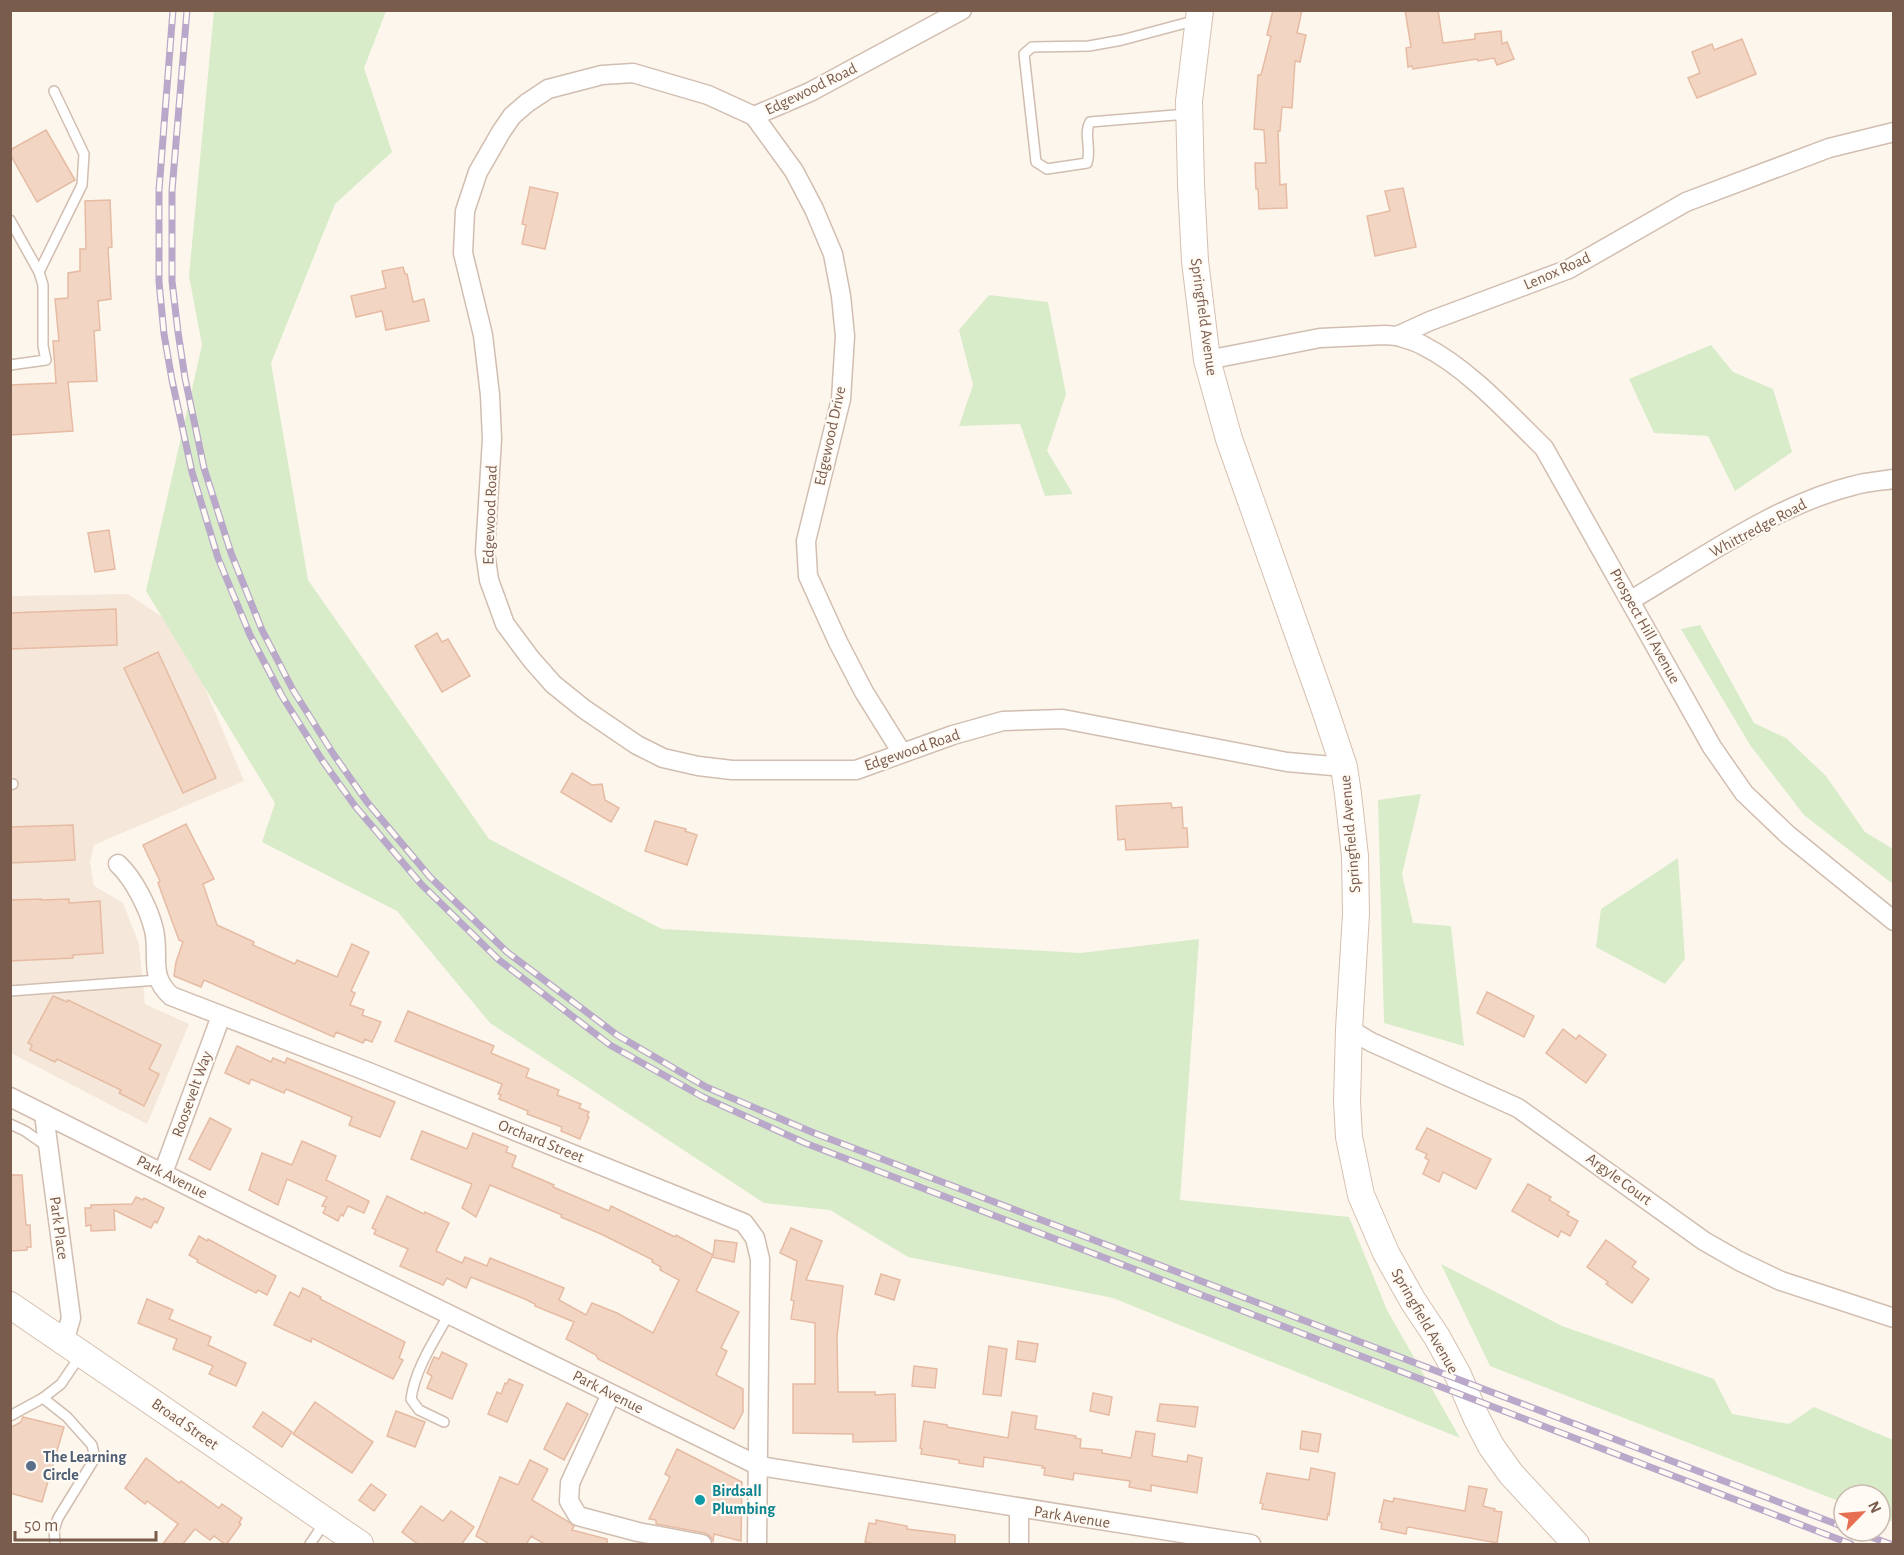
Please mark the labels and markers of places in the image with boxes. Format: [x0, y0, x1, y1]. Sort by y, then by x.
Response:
place label: The Learning Circle [43, 1449, 127, 1483]
marker: The Learning Circle [24, 1459, 38, 1473]
place label: Birdsall Plumbing [712, 1483, 776, 1517]
marker: Birdsall Plumbing [693, 1493, 707, 1507]

